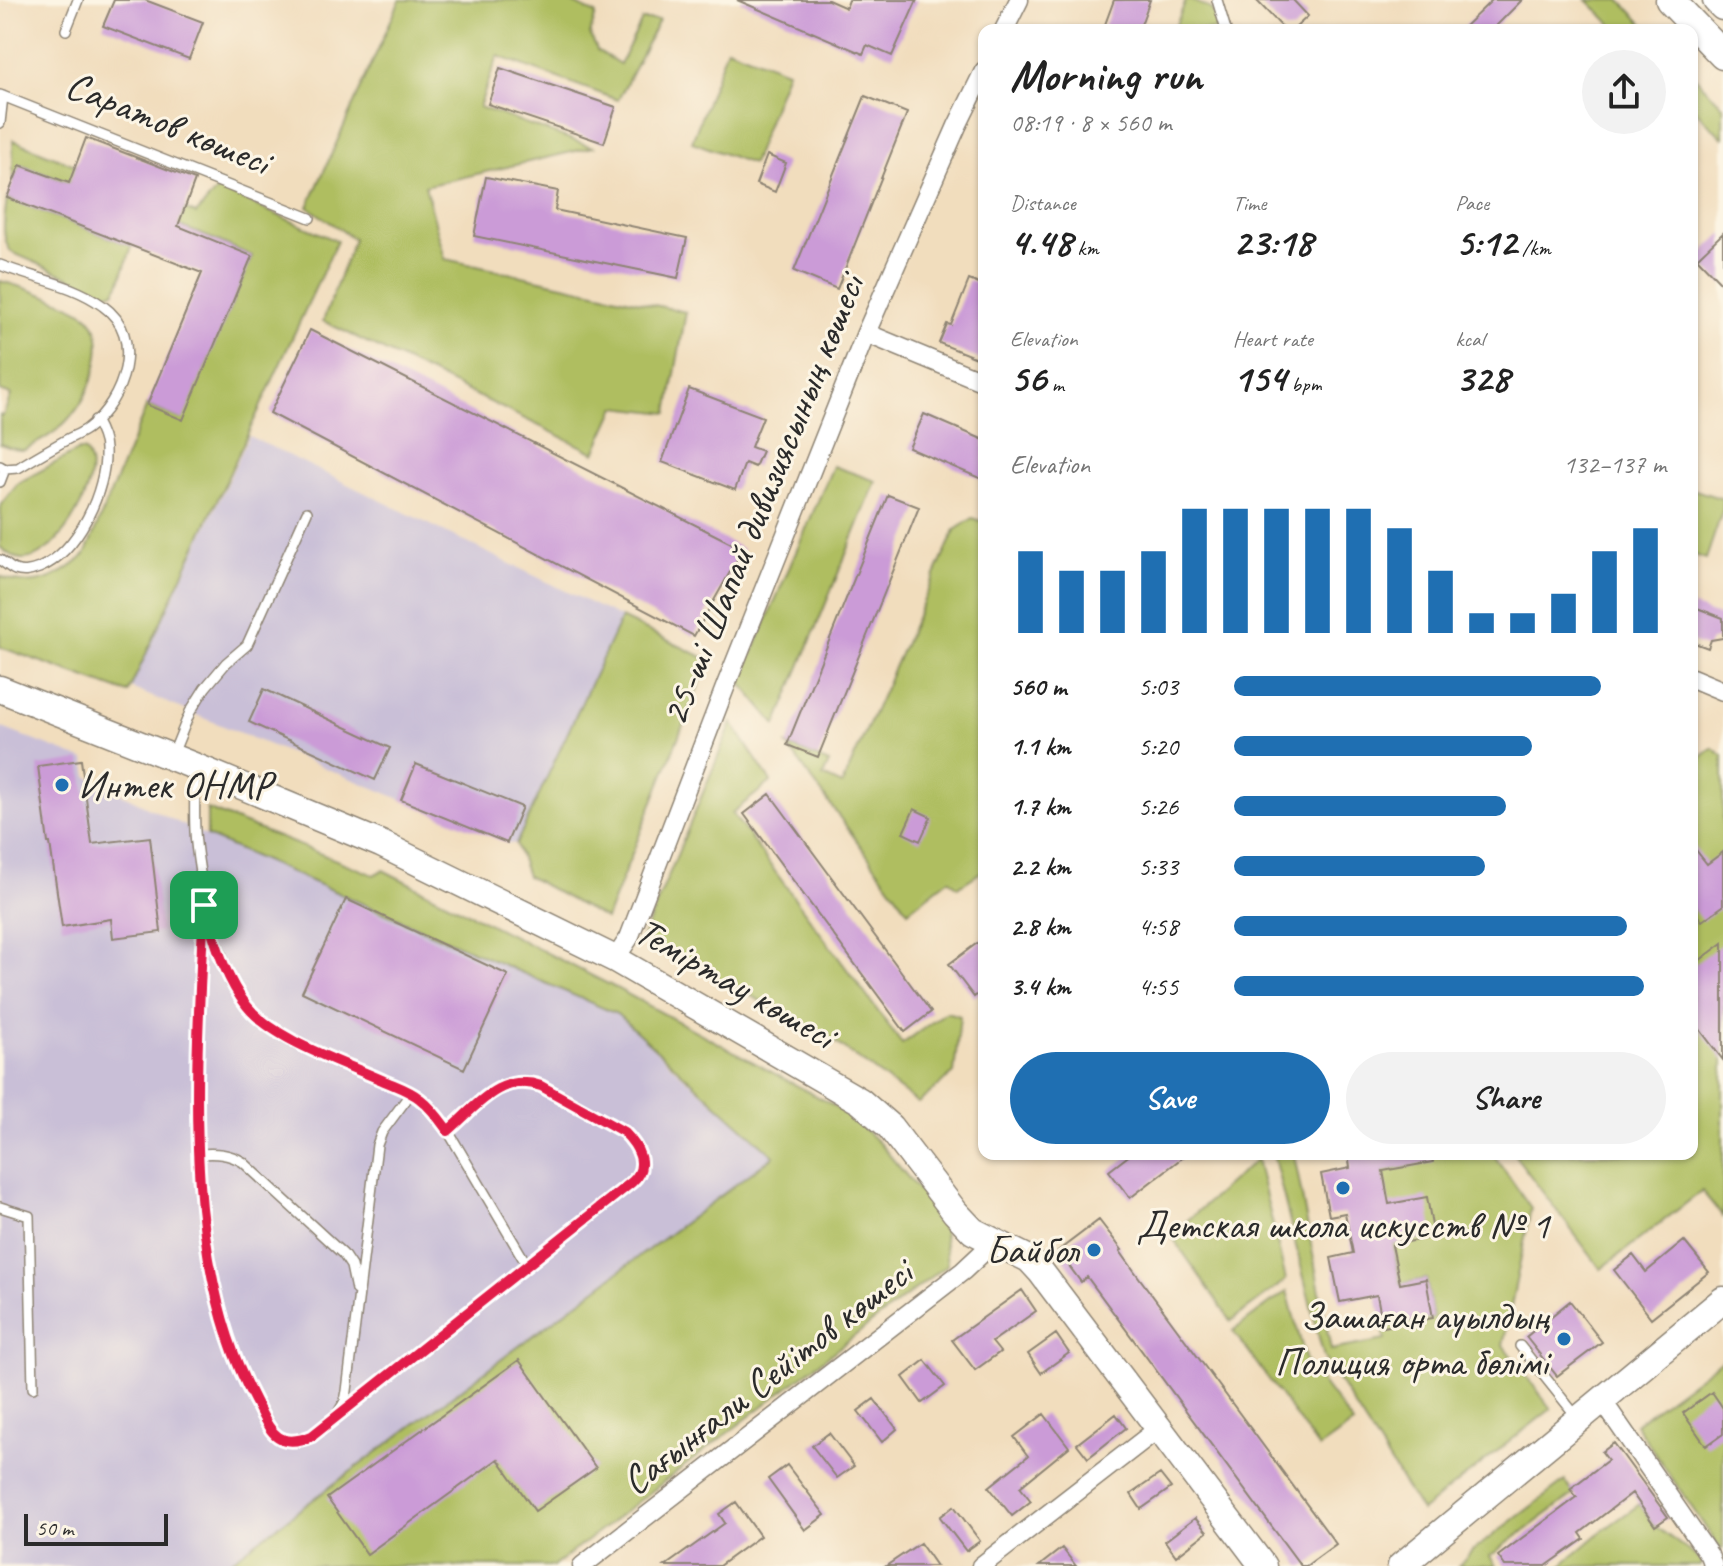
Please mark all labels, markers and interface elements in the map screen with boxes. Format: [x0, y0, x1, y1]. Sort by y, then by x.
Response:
text: Morning run [1010, 48, 1202, 103]
button: share [1582, 50, 1666, 134]
street label: Саратов көшесі [59, 59, 281, 188]
text: 08:19 · 8 × 560 m [1010, 106, 1171, 139]
text: Distance [1010, 189, 1076, 217]
text: Time [1233, 189, 1266, 217]
text: Pace [1455, 189, 1489, 217]
text: 4.48 [1010, 217, 1072, 267]
text: 23:18 [1233, 217, 1313, 267]
text: 5:12 [1455, 217, 1517, 267]
text: km [1072, 234, 1099, 262]
text: /km [1517, 234, 1551, 262]
street label: 25-ші Шапай дивизиясының көшесі [649, 263, 877, 732]
text: Elevation [1010, 325, 1078, 353]
text: Heart rate [1233, 325, 1313, 353]
text: kcal [1455, 325, 1484, 353]
text: 56 [1010, 353, 1046, 403]
text: 154 [1233, 353, 1286, 403]
text: 328 [1455, 353, 1509, 403]
text: m [1046, 370, 1064, 398]
text: bpm [1286, 370, 1322, 398]
text: Elevation [1010, 448, 1090, 481]
text: 132–137 m [1563, 448, 1666, 481]
text: 560 m [1010, 670, 1066, 703]
text: 5:03 [1138, 670, 1178, 703]
text: 1.1 km [1010, 730, 1070, 763]
text: 5:20 [1138, 730, 1178, 763]
place label: Интек ОНМР [78, 760, 277, 810]
marker: Интек ОНМР [53, 776, 71, 794]
text: 1.7 km [1010, 790, 1070, 823]
text: 5:26 [1138, 790, 1178, 823]
text: 2.2 km [1010, 850, 1070, 883]
text: 5:33 [1138, 850, 1178, 883]
pin [170, 871, 238, 939]
icon: arrive [182, 883, 226, 927]
street label: Теміртау көшесі [626, 906, 848, 1063]
text: 2.8 km [1010, 910, 1070, 943]
text: 4:58 [1138, 910, 1178, 943]
text: 3.4 km [1010, 970, 1070, 1003]
text: 4:55 [1138, 970, 1178, 1003]
button: Save [1010, 1052, 1330, 1144]
button: Share [1346, 1052, 1666, 1144]
marker: Детская школа искусств № 1 [1334, 1179, 1352, 1197]
place label: Детская школа искусств № 1 [1136, 1200, 1552, 1250]
place label: Байбол [986, 1225, 1081, 1275]
marker: Байбол [1085, 1241, 1103, 1259]
street label: Сағынғали Сейітов көшесі [612, 1245, 926, 1506]
place label: Зашаған ауылдың Полиция орта бөлімі [1275, 1291, 1553, 1387]
marker: Зашаған ауылдың Полиция орта бөлімі [1555, 1330, 1573, 1348]
scale bar [24, 1510, 168, 1546]
text: 50 m [36, 1514, 73, 1542]

